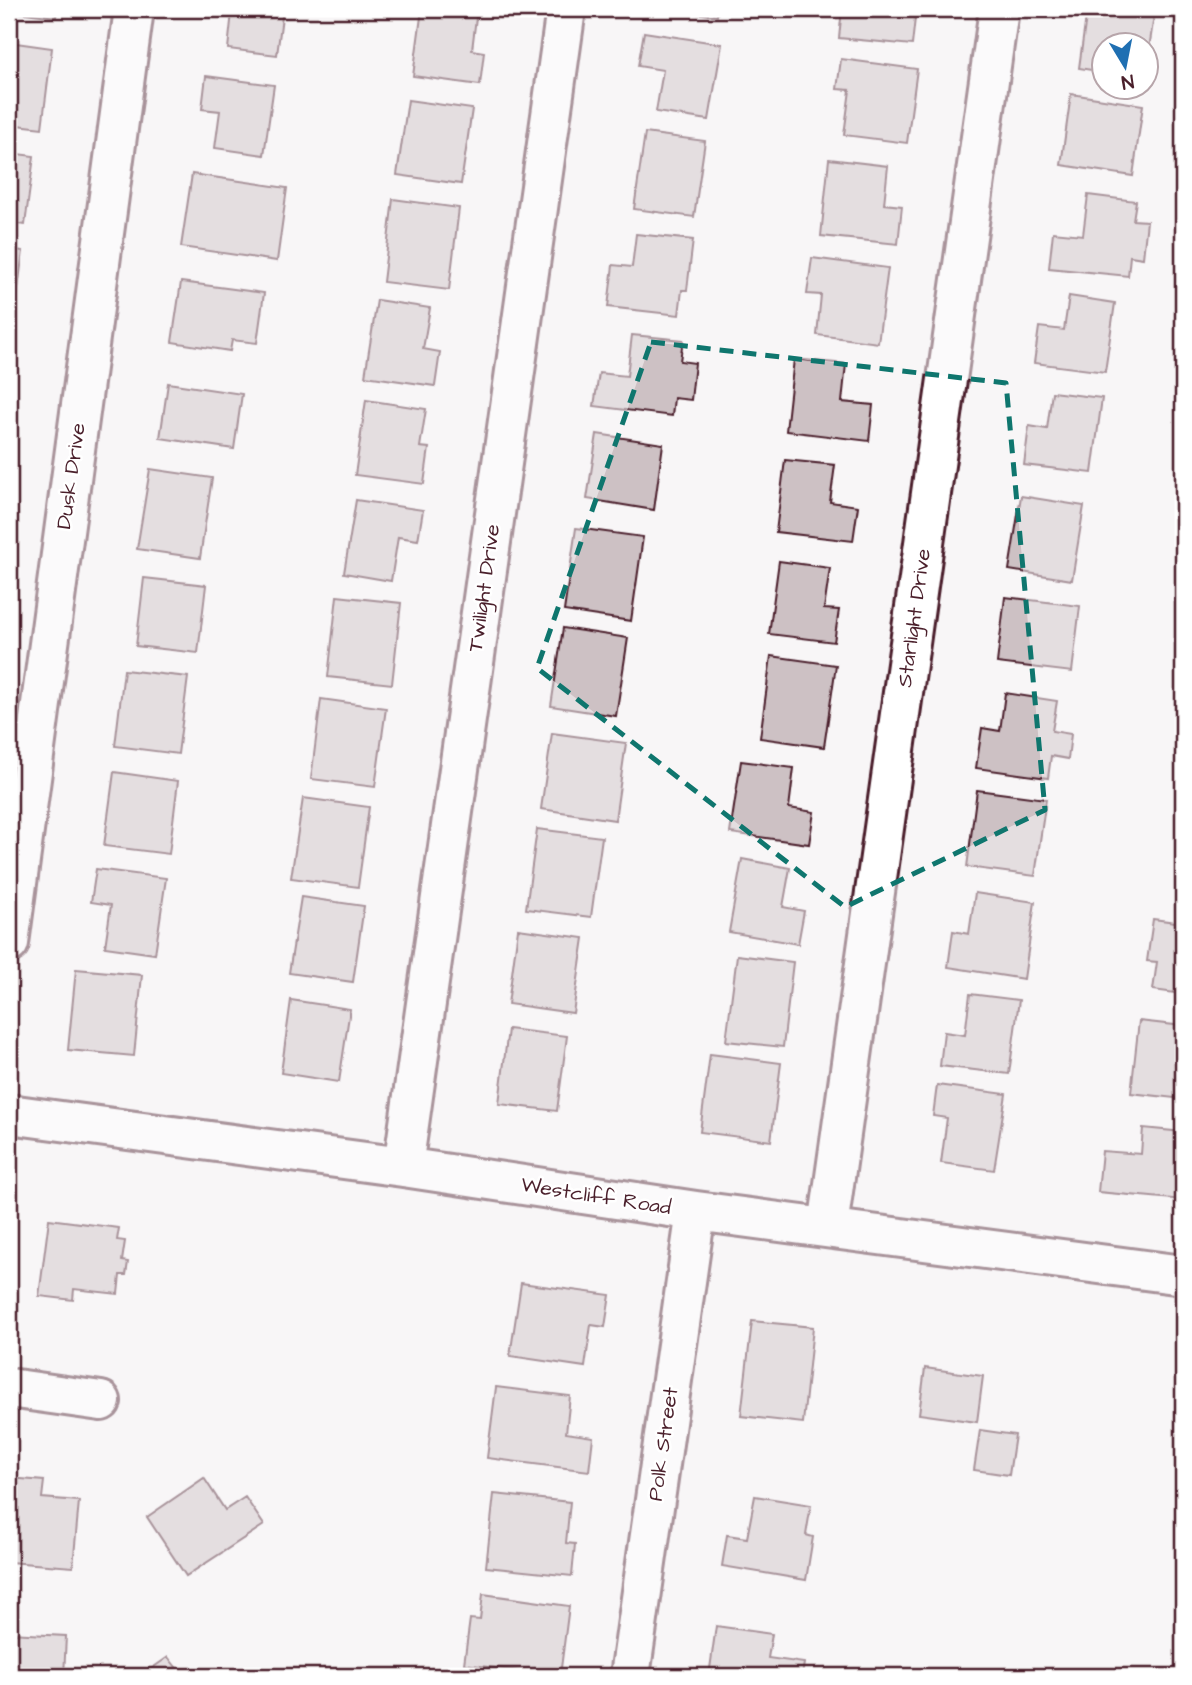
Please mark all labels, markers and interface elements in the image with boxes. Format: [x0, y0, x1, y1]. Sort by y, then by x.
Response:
north arrow [1090, 32, 1160, 102]
text: N [1119, 67, 1136, 96]
street label: Dusk Drive [49, 421, 93, 531]
street label: Twilight Drive [461, 522, 509, 654]
street label: Starlight Drive [890, 547, 940, 689]
street label: Westcliff Road [519, 1170, 673, 1222]
street label: Polk Street [641, 1385, 685, 1503]

